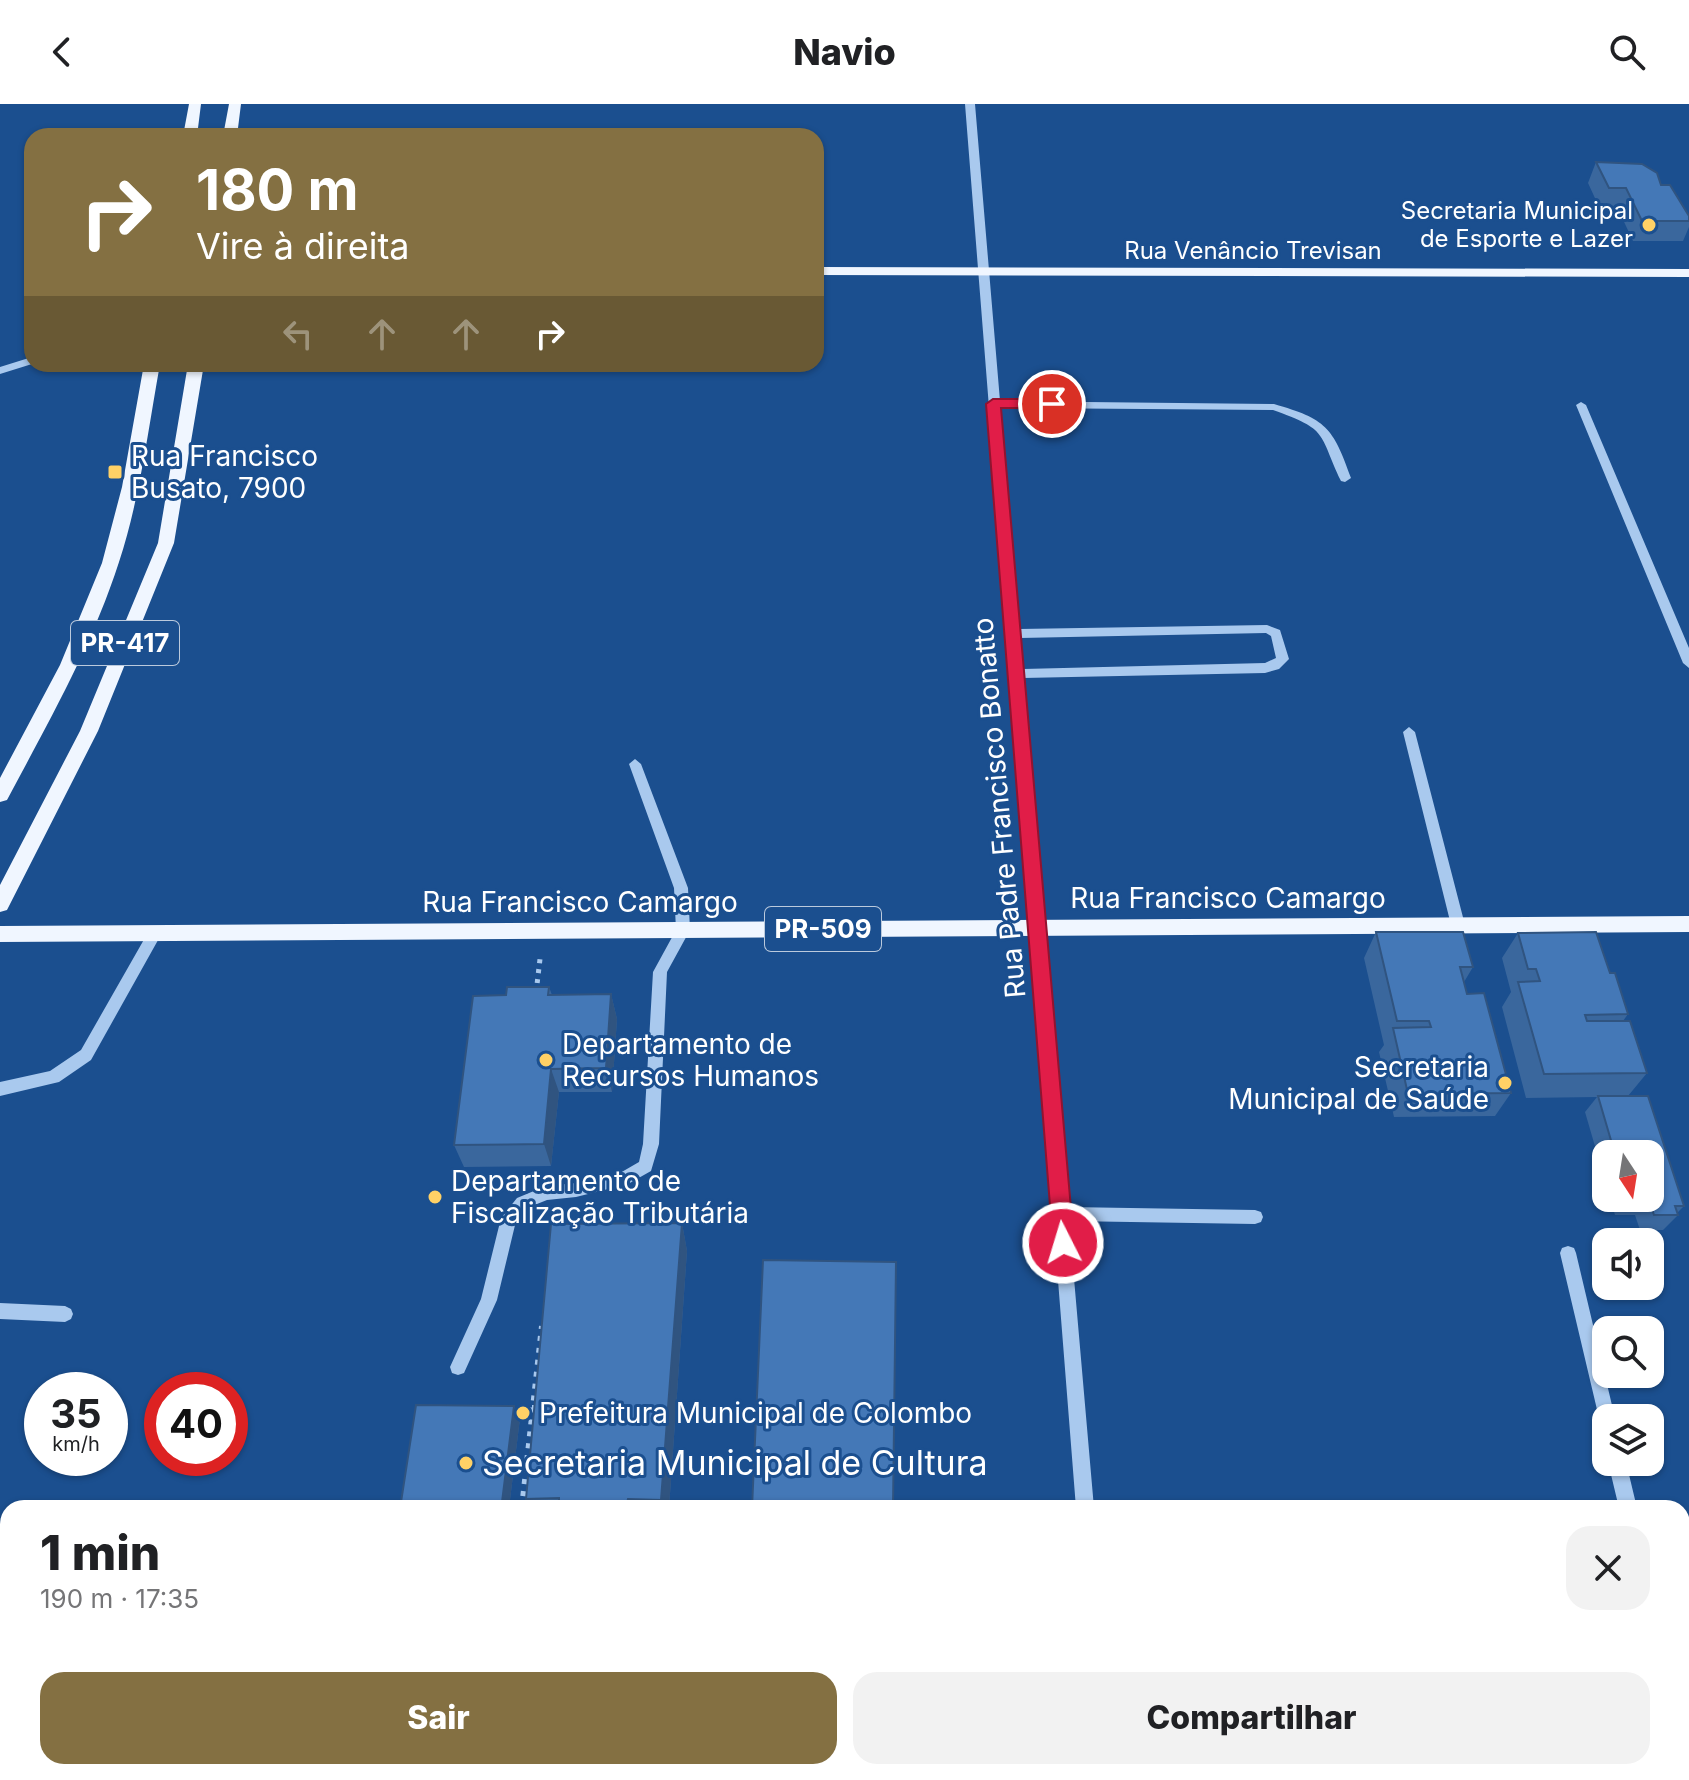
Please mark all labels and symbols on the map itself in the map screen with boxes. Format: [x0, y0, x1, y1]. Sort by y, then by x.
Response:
place label: Secretaria Municipal de Esporte e Lazer [1401, 196, 1633, 253]
marker: Secretaria Municipal de Esporte e Lazer [1640, 216, 1658, 234]
street label: Rua Venâncio Trevisan [1124, 236, 1382, 265]
pin [1018, 370, 1086, 438]
place label: Rua Francisco Busato, 7900 [131, 439, 318, 505]
marker: Rua Francisco Busato, 7900 [106, 463, 124, 481]
street label: Rua Padre Francisco Bonatto [965, 617, 1033, 999]
road number: PR-417 [71, 621, 179, 665]
street label: Rua Francisco Camargo [1070, 881, 1386, 915]
street label: Rua Francisco Camargo [422, 885, 738, 919]
road number: PR-509 [765, 907, 881, 951]
place label: Departamento de Recursos Humanos [562, 1027, 819, 1093]
place label: Secretaria Municipal de Saúde [1228, 1050, 1489, 1116]
marker: Departamento de Recursos Humanos [537, 1051, 555, 1069]
marker: Secretaria Municipal de Saúde [1496, 1074, 1514, 1092]
north arrow [1592, 1140, 1664, 1212]
place label: Departamento de Fiscalização Tributária [451, 1164, 749, 1230]
marker: Departamento de Fiscalização Tributária [426, 1188, 444, 1206]
position arrow [1021, 1201, 1105, 1285]
speed limit sign: 40 [144, 1372, 248, 1476]
place label: Prefeitura Municipal de Colombo [539, 1396, 972, 1430]
marker: Prefeitura Municipal de Colombo [514, 1404, 532, 1422]
place label: Secretaria Municipal de Cultura [482, 1442, 988, 1483]
marker: Secretaria Municipal de Cultura [457, 1454, 475, 1472]

